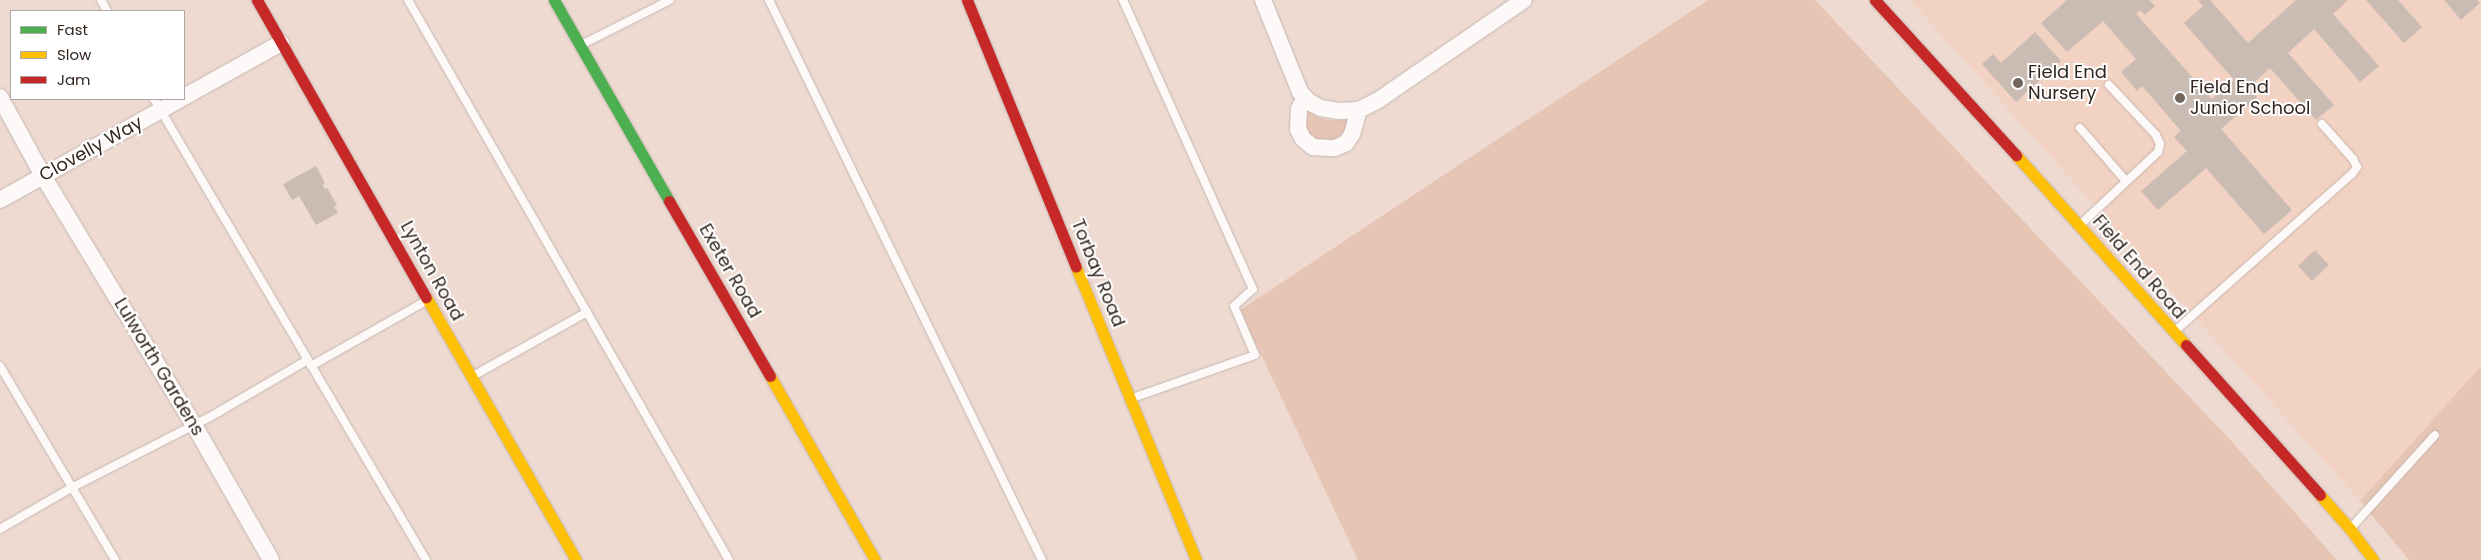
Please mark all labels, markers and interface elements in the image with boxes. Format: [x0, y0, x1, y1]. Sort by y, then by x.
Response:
legend [10, 10, 185, 100]
text: Fast [57, 19, 88, 40]
text: Slow [57, 44, 91, 65]
place label: Field End Nursery [2028, 62, 2107, 104]
text: Jam [57, 69, 91, 90]
marker: Field End Nursery [2012, 77, 2024, 89]
place label: Field End Junior School [2190, 77, 2311, 120]
marker: Field End Junior School [2174, 92, 2186, 104]
street label: Clovelly Way [36, 112, 146, 186]
street label: Field End Road [2088, 211, 2190, 323]
street label: Torbay Road [1067, 216, 1129, 330]
street label: Lynton Road [396, 217, 468, 325]
street label: Exeter Road [694, 220, 766, 322]
street label: Lulworth Gardens [109, 294, 209, 440]

